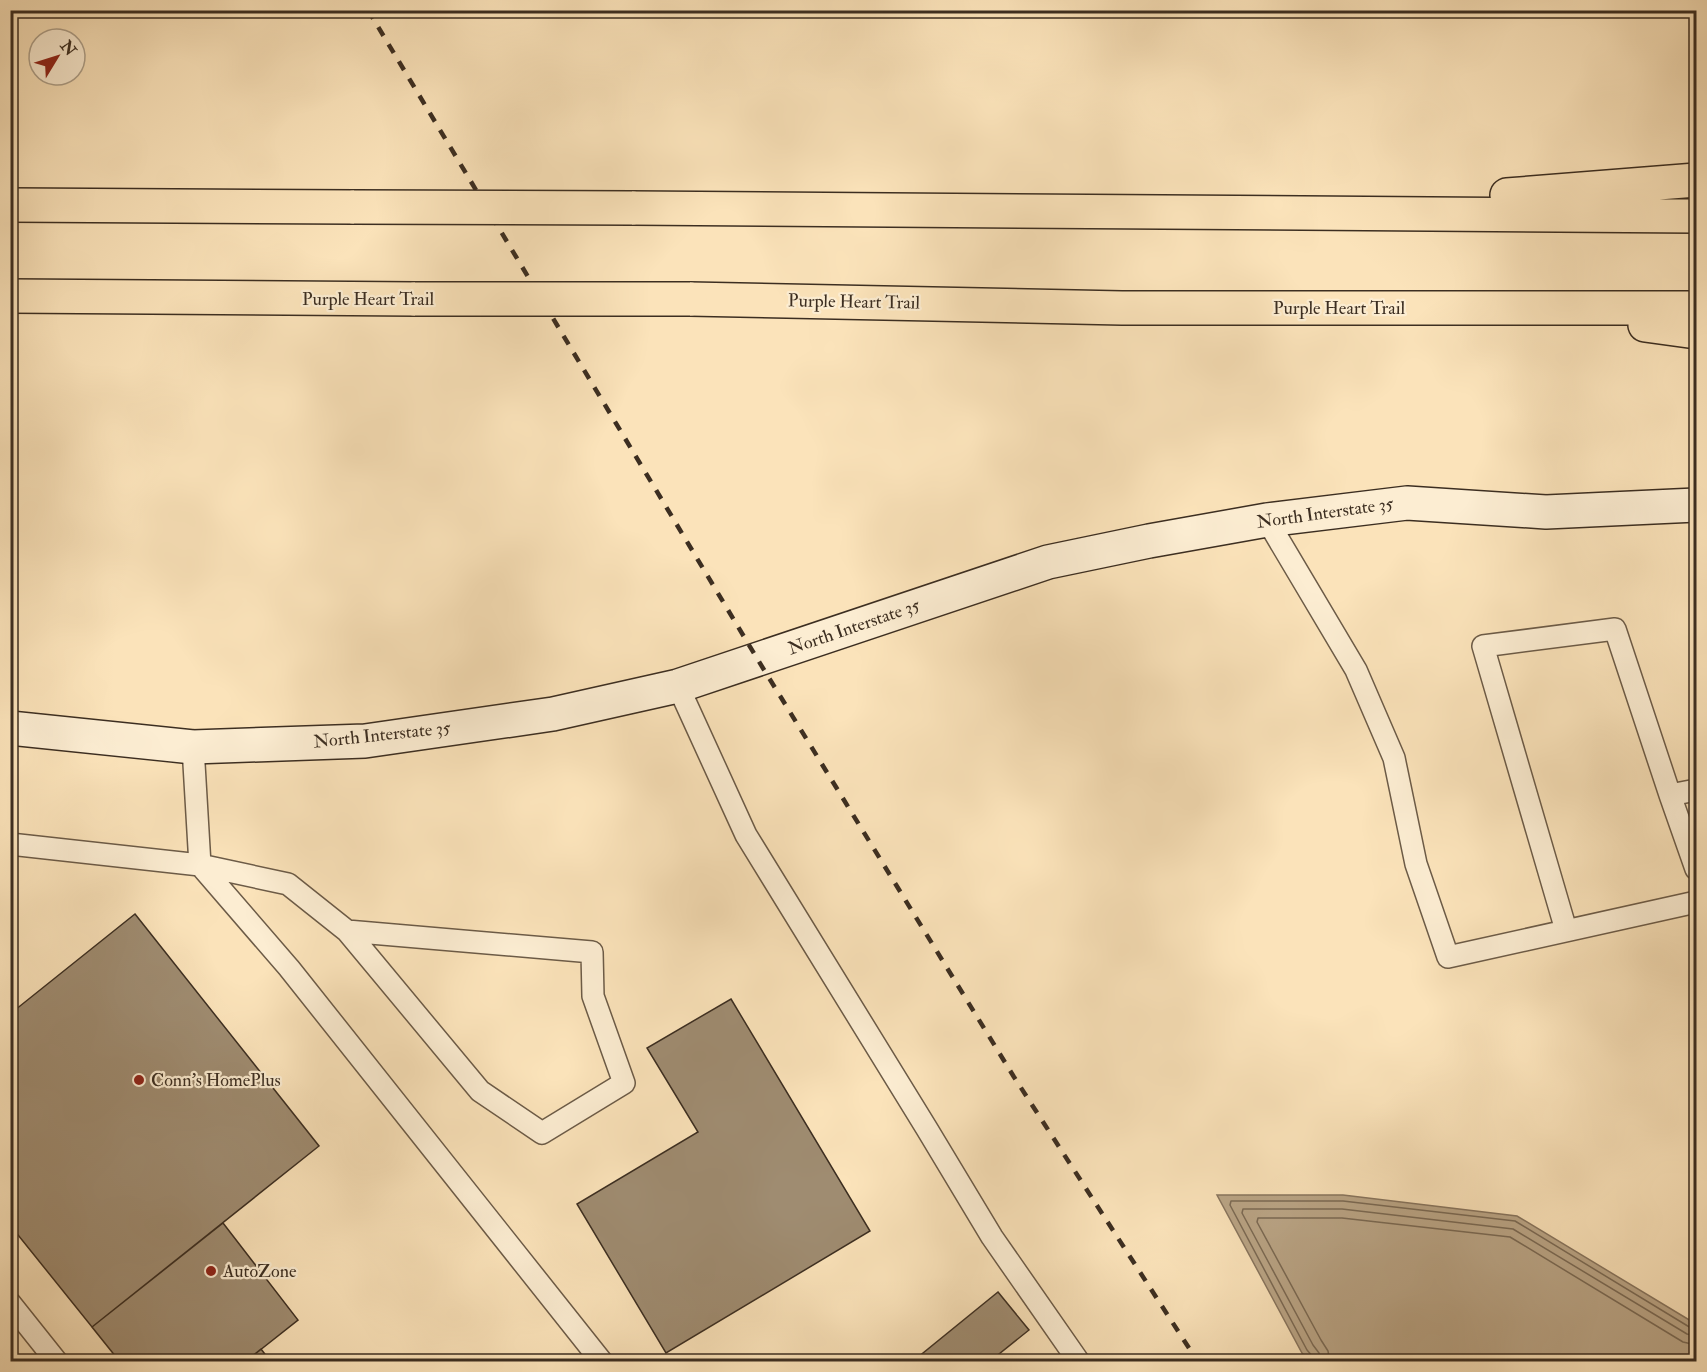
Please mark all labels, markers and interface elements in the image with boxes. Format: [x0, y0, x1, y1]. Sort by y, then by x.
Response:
north arrow [27, 27, 87, 87]
text: N [55, 36, 81, 61]
street label: Purple Heart Trail [302, 288, 434, 311]
street label: Purple Heart Trail [788, 289, 921, 315]
street label: Purple Heart Trail [1273, 297, 1405, 320]
street label: North Interstate 35 [1255, 492, 1395, 534]
street label: North Interstate 35 [785, 594, 923, 660]
street label: North Interstate 35 [312, 716, 452, 754]
place label: Conn's HomePlus [151, 1069, 281, 1092]
marker: Conn's HomePlus [132, 1073, 146, 1087]
place label: AutoZone [222, 1260, 297, 1283]
marker: AutoZone [204, 1264, 218, 1278]

